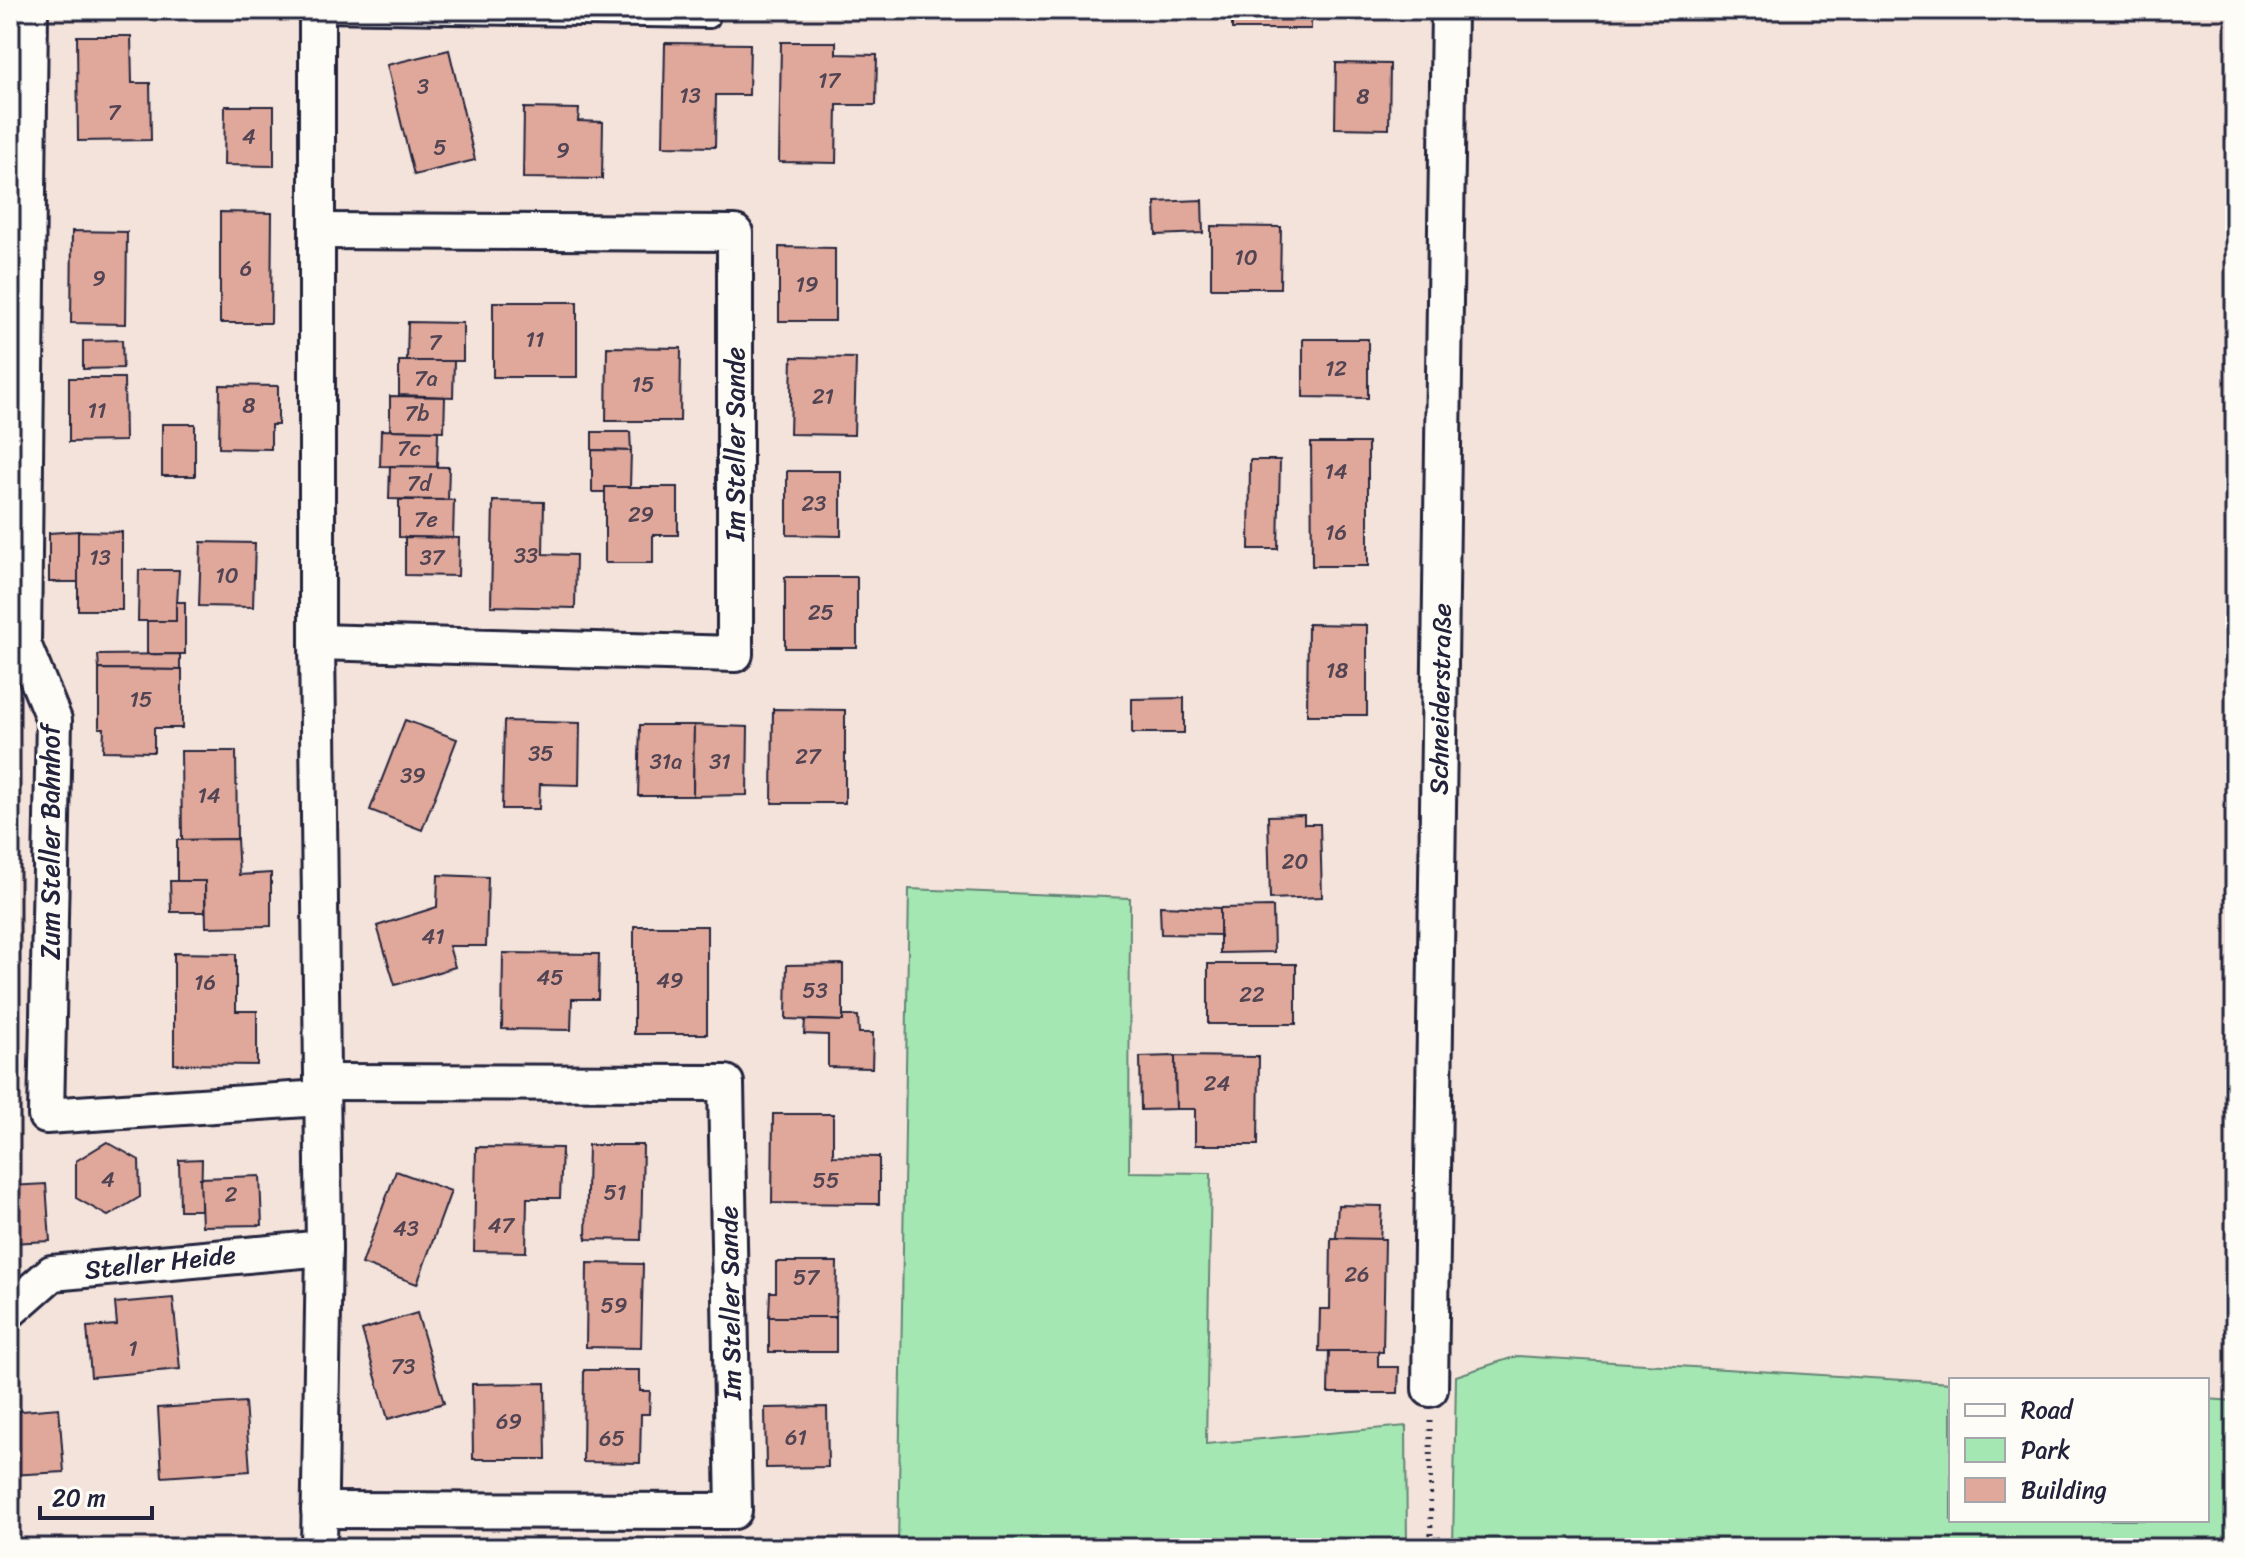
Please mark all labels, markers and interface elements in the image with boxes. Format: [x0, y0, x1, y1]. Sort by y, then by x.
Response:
house number: 17 [818, 61, 841, 100]
house number: 3 [417, 67, 429, 106]
house number: 13 [679, 76, 701, 115]
house number: 8 [1356, 77, 1370, 116]
house number: 7 [108, 93, 122, 132]
house number: 4 [242, 117, 256, 156]
house number: 5 [433, 128, 447, 167]
house number: 9 [556, 131, 570, 170]
house number: 10 [1234, 238, 1258, 277]
house number: 6 [240, 249, 252, 288]
house number: 9 [92, 259, 106, 298]
house number: 19 [796, 265, 818, 304]
house number: 11 [526, 320, 544, 359]
house number: 7 [429, 323, 443, 362]
street label: Im Steller Sande [712, 347, 758, 542]
house number: 12 [1325, 349, 1347, 388]
house number: 7a [414, 359, 438, 398]
house number: 15 [632, 365, 654, 404]
house number: 21 [812, 377, 834, 416]
house number: 8 [242, 386, 256, 425]
house number: 11 [88, 391, 106, 430]
house number: 7b [405, 394, 429, 433]
house number: 7c [397, 429, 421, 468]
house number: 14 [1324, 452, 1348, 491]
house number: 7d [407, 464, 432, 503]
house number: 23 [802, 484, 826, 523]
house number: 29 [628, 495, 654, 534]
house number: 7e [414, 500, 438, 539]
house number: 16 [1325, 513, 1347, 552]
house number: 33 [514, 536, 538, 575]
house number: 13 [89, 538, 111, 577]
house number: 37 [420, 538, 446, 577]
house number: 10 [215, 556, 239, 595]
house number: 25 [808, 593, 834, 632]
street label: Schneiderstraße [1415, 603, 1465, 795]
house number: 18 [1326, 651, 1348, 690]
house number: 15 [130, 680, 152, 719]
street label: Zum Steller Bahnhof [27, 721, 73, 960]
house number: 35 [528, 734, 554, 773]
house number: 27 [795, 737, 822, 776]
house number: 31a [650, 742, 682, 781]
house number: 31 [709, 742, 731, 781]
house number: 39 [400, 756, 426, 795]
house number: 14 [197, 776, 221, 815]
house number: 20 [1282, 842, 1308, 881]
house number: 41 [421, 917, 445, 956]
house number: 45 [536, 958, 564, 997]
house number: 49 [656, 961, 684, 1000]
house number: 16 [194, 963, 216, 1002]
house number: 53 [802, 971, 828, 1010]
house number: 22 [1239, 975, 1265, 1014]
house number: 24 [1204, 1064, 1230, 1103]
house number: 4 [101, 1160, 115, 1199]
house number: 55 [813, 1161, 839, 1200]
house number: 51 [604, 1173, 626, 1212]
house number: 2 [225, 1175, 238, 1214]
street label: Im Steller Sande [705, 1205, 755, 1402]
house number: 47 [488, 1206, 516, 1245]
house number: 43 [393, 1209, 419, 1248]
street label: Steller Heide [82, 1231, 238, 1293]
house number: 26 [1344, 1255, 1370, 1294]
house number: 57 [793, 1258, 820, 1297]
house number: 59 [601, 1286, 627, 1325]
house number: 1 [128, 1329, 138, 1368]
house number: 73 [391, 1347, 415, 1386]
legend [1949, 1378, 2209, 1522]
text: Road [2021, 1389, 2075, 1431]
house number: 69 [496, 1402, 522, 1441]
house number: 61 [785, 1418, 807, 1457]
house number: 65 [599, 1419, 625, 1458]
text: Park [2021, 1429, 2070, 1471]
text: Building [2021, 1469, 2107, 1511]
scale bar [40, 1470, 152, 1520]
text: 20 m [52, 1477, 106, 1519]

